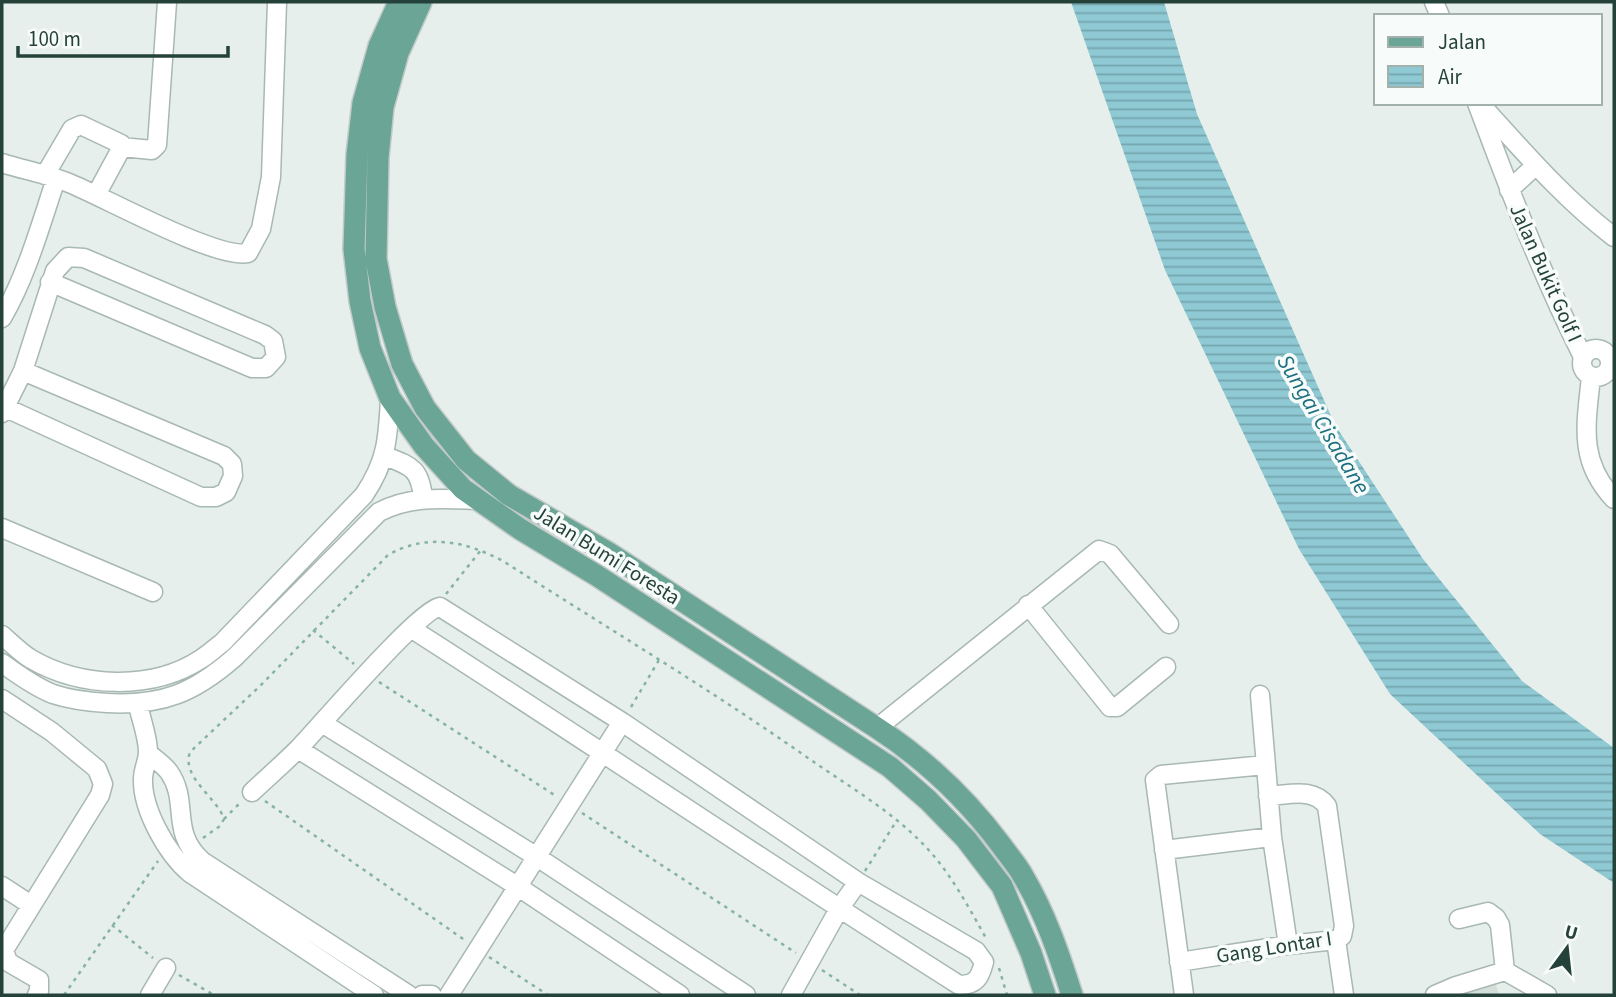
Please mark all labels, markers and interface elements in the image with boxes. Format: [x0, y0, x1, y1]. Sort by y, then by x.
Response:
scale bar [18, 14, 228, 58]
legend [1374, 14, 1602, 105]
text: 100 m [28, 24, 81, 54]
text: Jalan [1438, 27, 1486, 57]
text: Air [1438, 62, 1463, 92]
street label: Jalan Bukit Golf I [1502, 199, 1590, 347]
water label: Sungai Cisadane [1269, 348, 1378, 500]
street label: Jalan Bumi Foresta [528, 498, 686, 612]
north arrow [1532, 913, 1602, 983]
text: U [1561, 918, 1581, 948]
street label: Gang Lontar I [1214, 923, 1334, 971]

